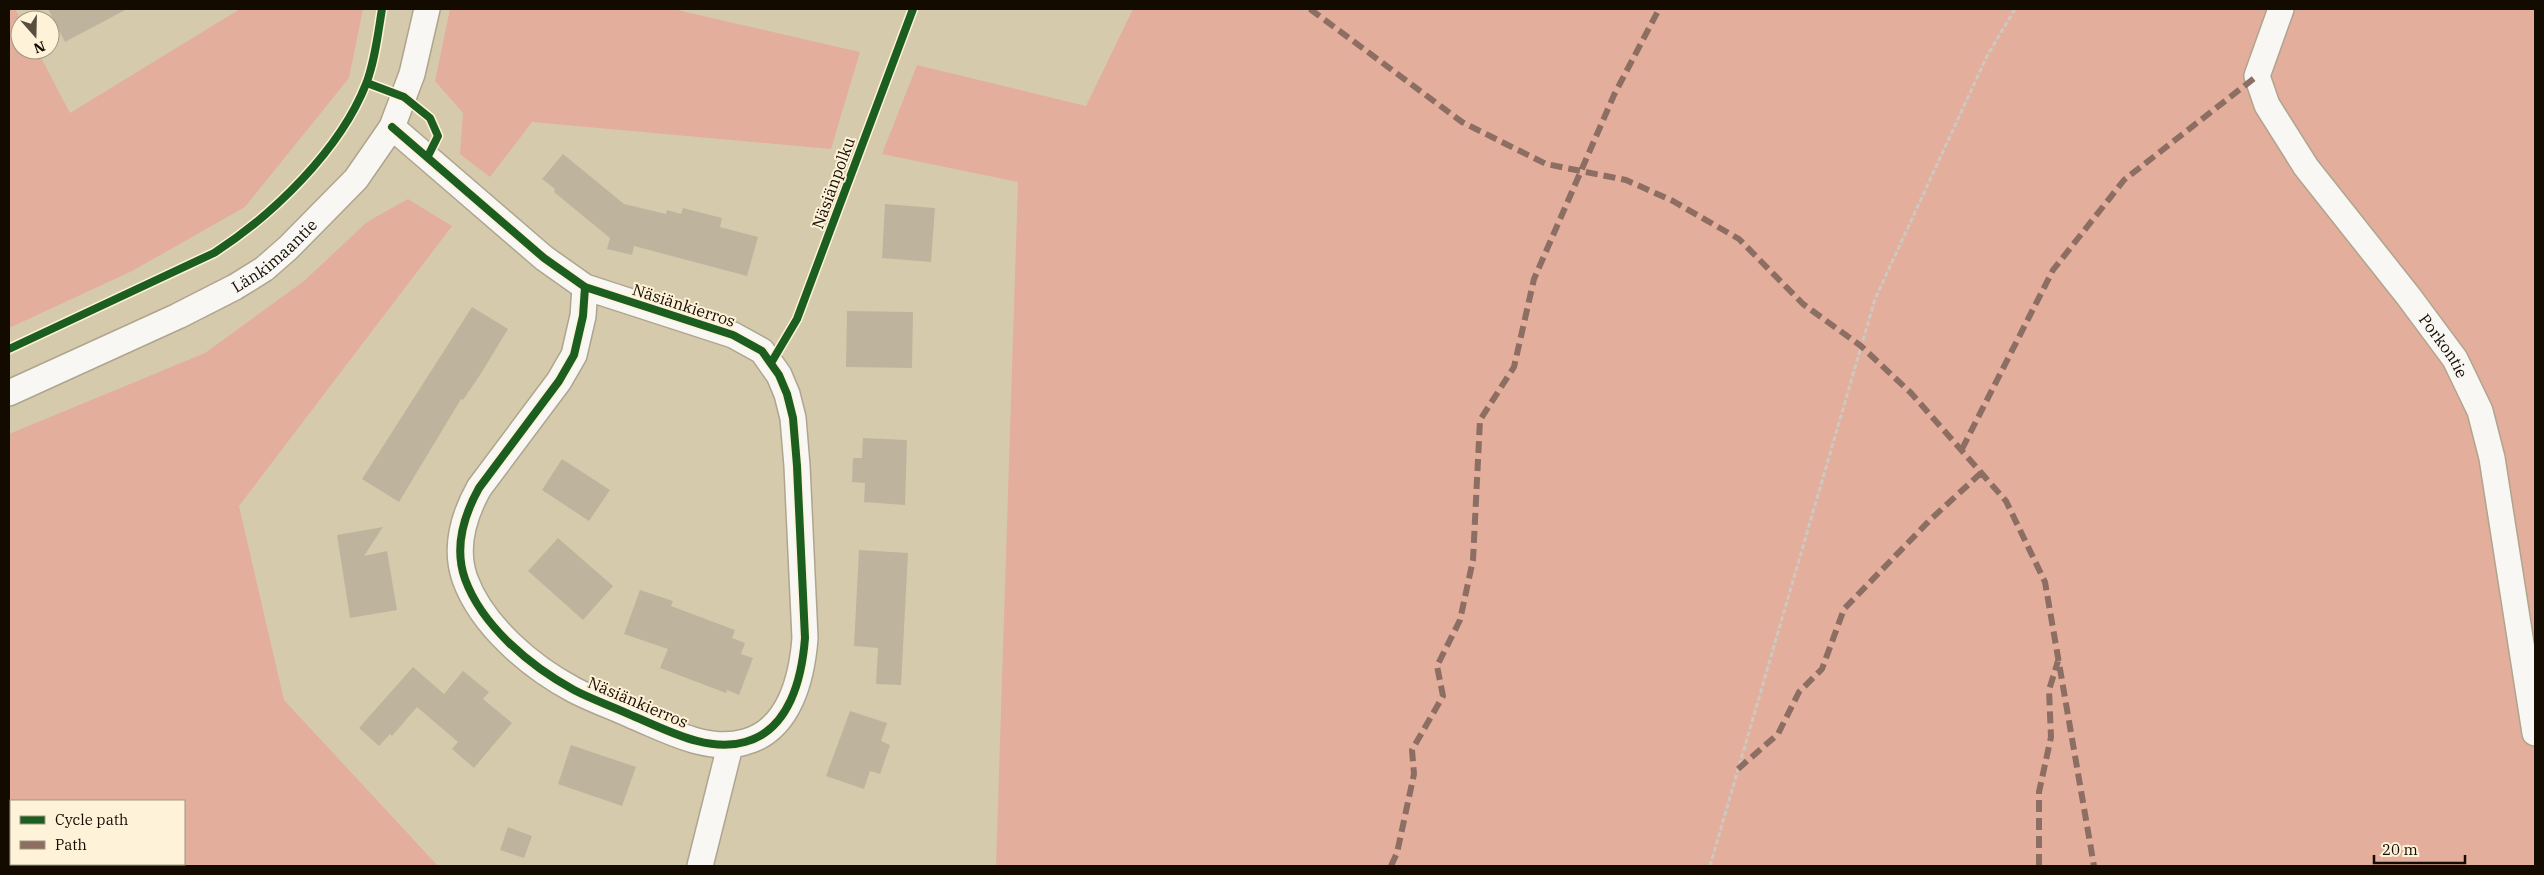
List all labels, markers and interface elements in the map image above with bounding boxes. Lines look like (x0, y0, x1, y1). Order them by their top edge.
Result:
north arrow (10, 10, 60, 60)
text: N (31, 37, 48, 58)
street label: Näsiänpolku (807, 134, 859, 231)
street label: Länkimaantie (228, 215, 321, 297)
street label: Näsiänkierros (630, 279, 738, 331)
street label: Porkontie (2415, 310, 2472, 381)
street label: Näsiänkierros (585, 672, 691, 732)
legend (10, 800, 185, 865)
text: Cycle path (55, 810, 128, 829)
scale bar (2374, 832, 2465, 864)
text: Path (55, 835, 87, 854)
text: 20 m (2382, 840, 2418, 859)

